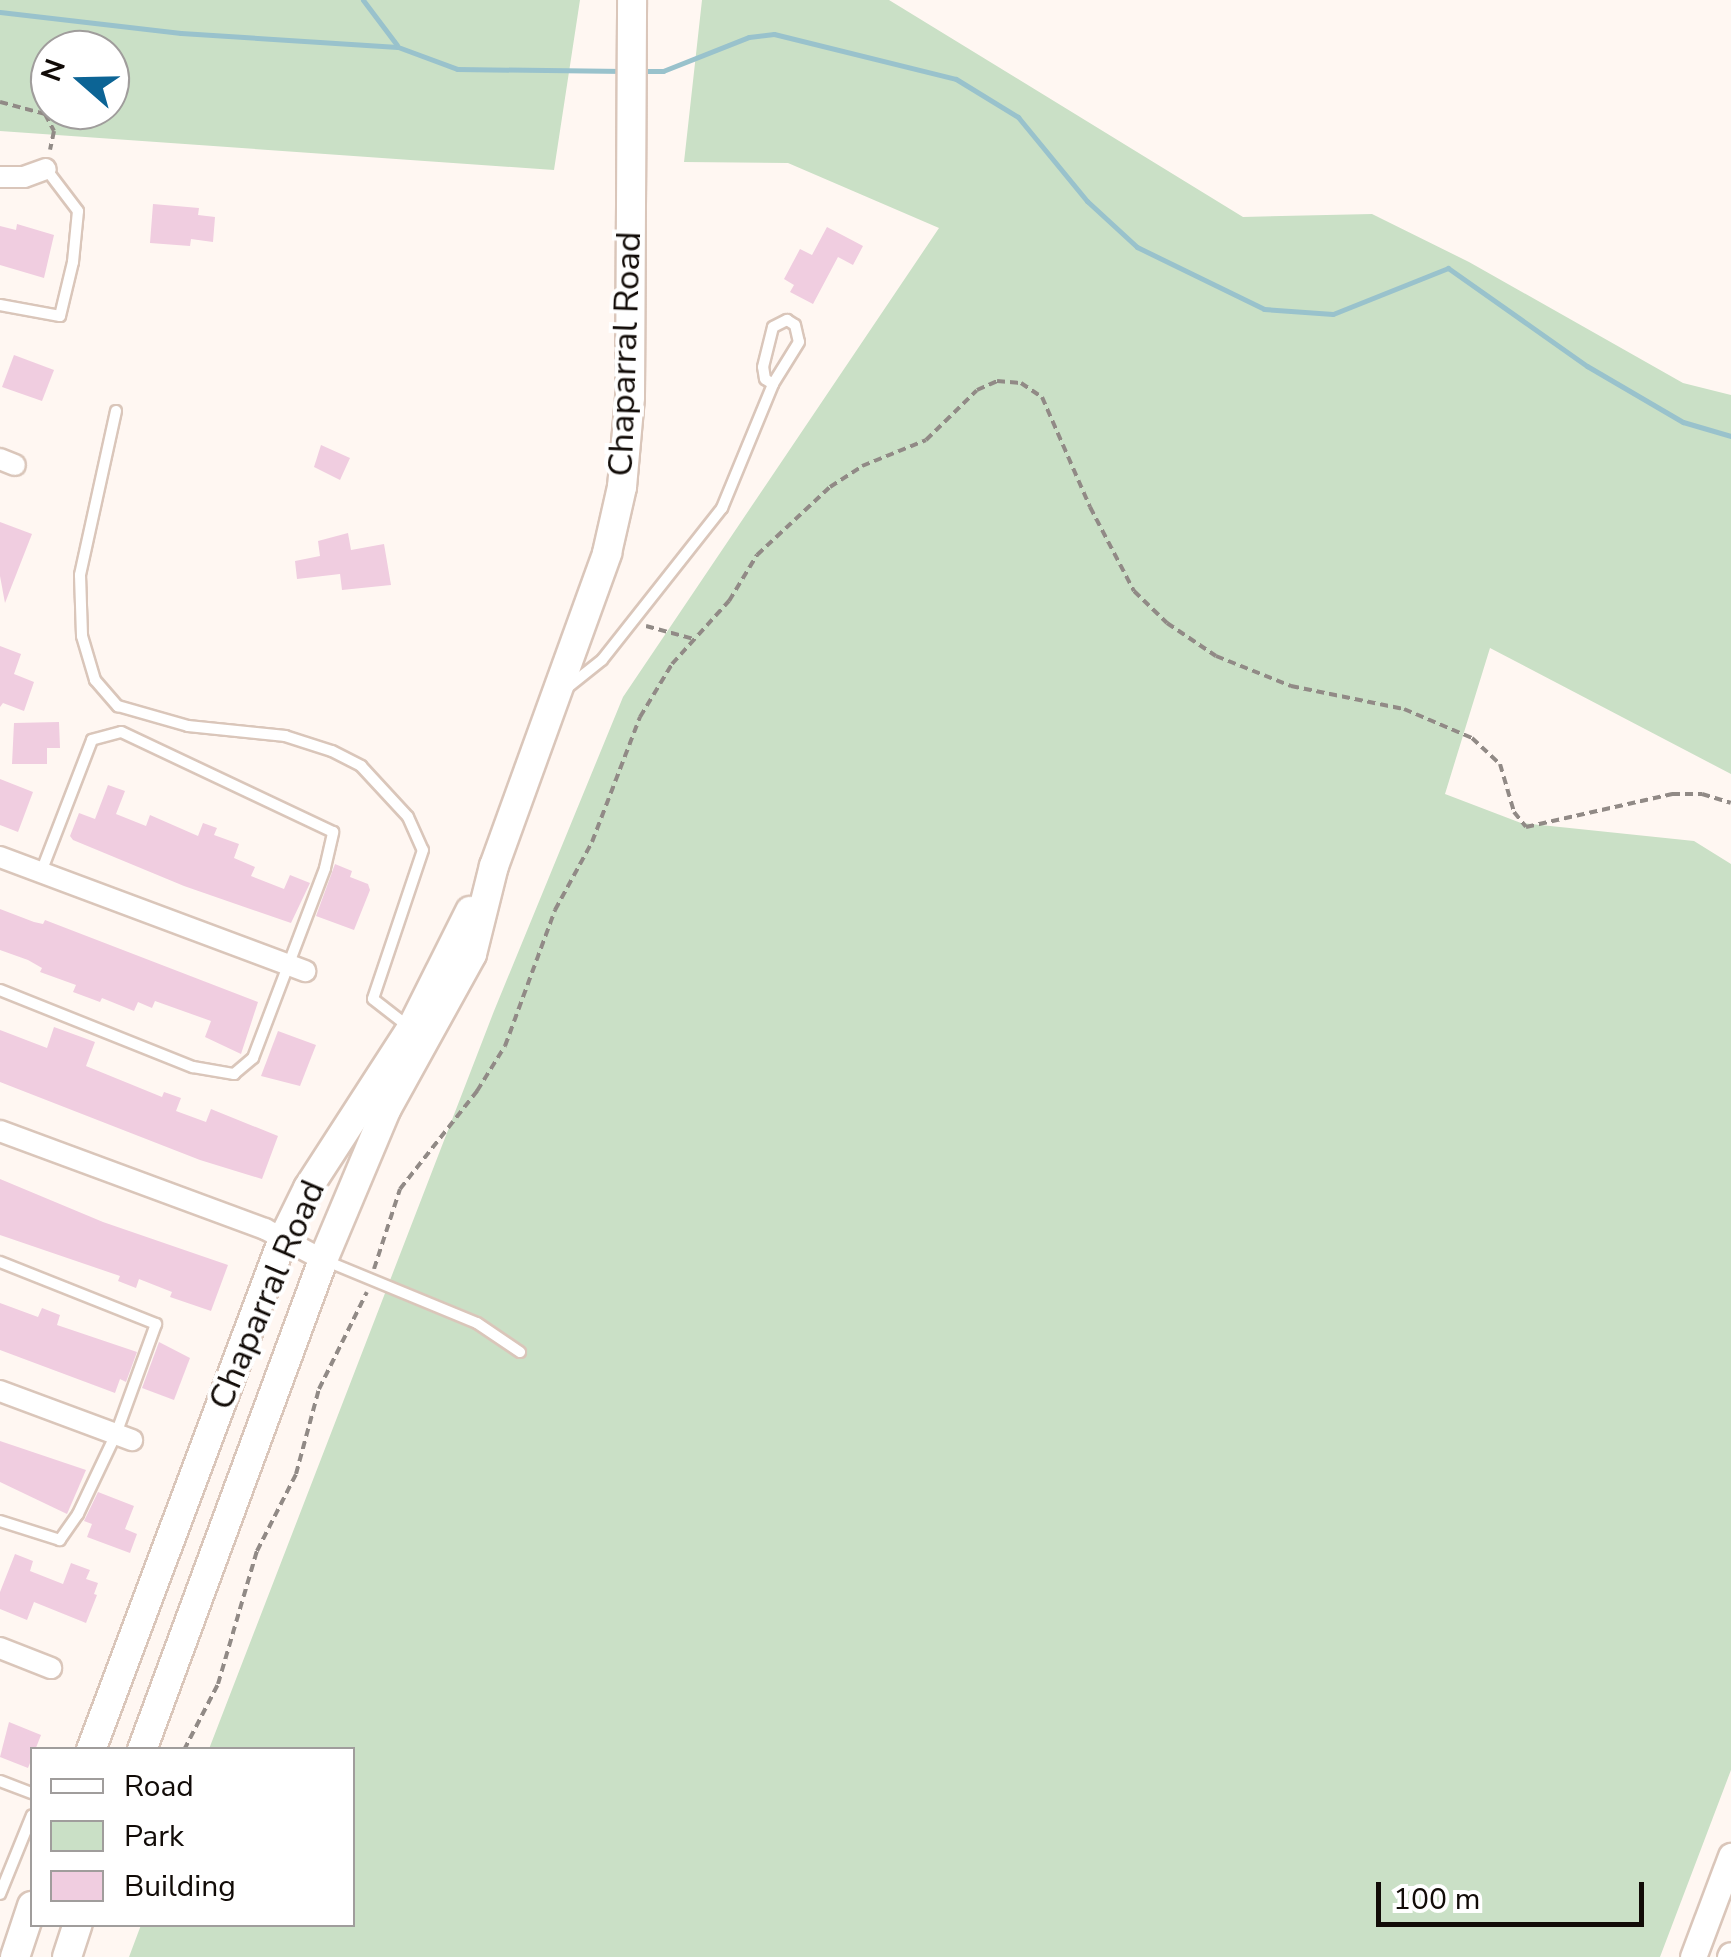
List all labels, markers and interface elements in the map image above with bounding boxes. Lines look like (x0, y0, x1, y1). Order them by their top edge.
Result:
north arrow (30, 30, 130, 130)
text: N (32, 54, 75, 87)
street label: Chaparral Road (600, 231, 650, 477)
street label: Chaparral Road (200, 1174, 334, 1416)
legend (30, 1747, 355, 1927)
text: Road (124, 1766, 194, 1807)
text: Park (124, 1816, 184, 1857)
scale bar (1381, 1862, 1648, 1924)
text: Building (124, 1866, 236, 1907)
text: 100 m (1393, 1879, 1480, 1920)

